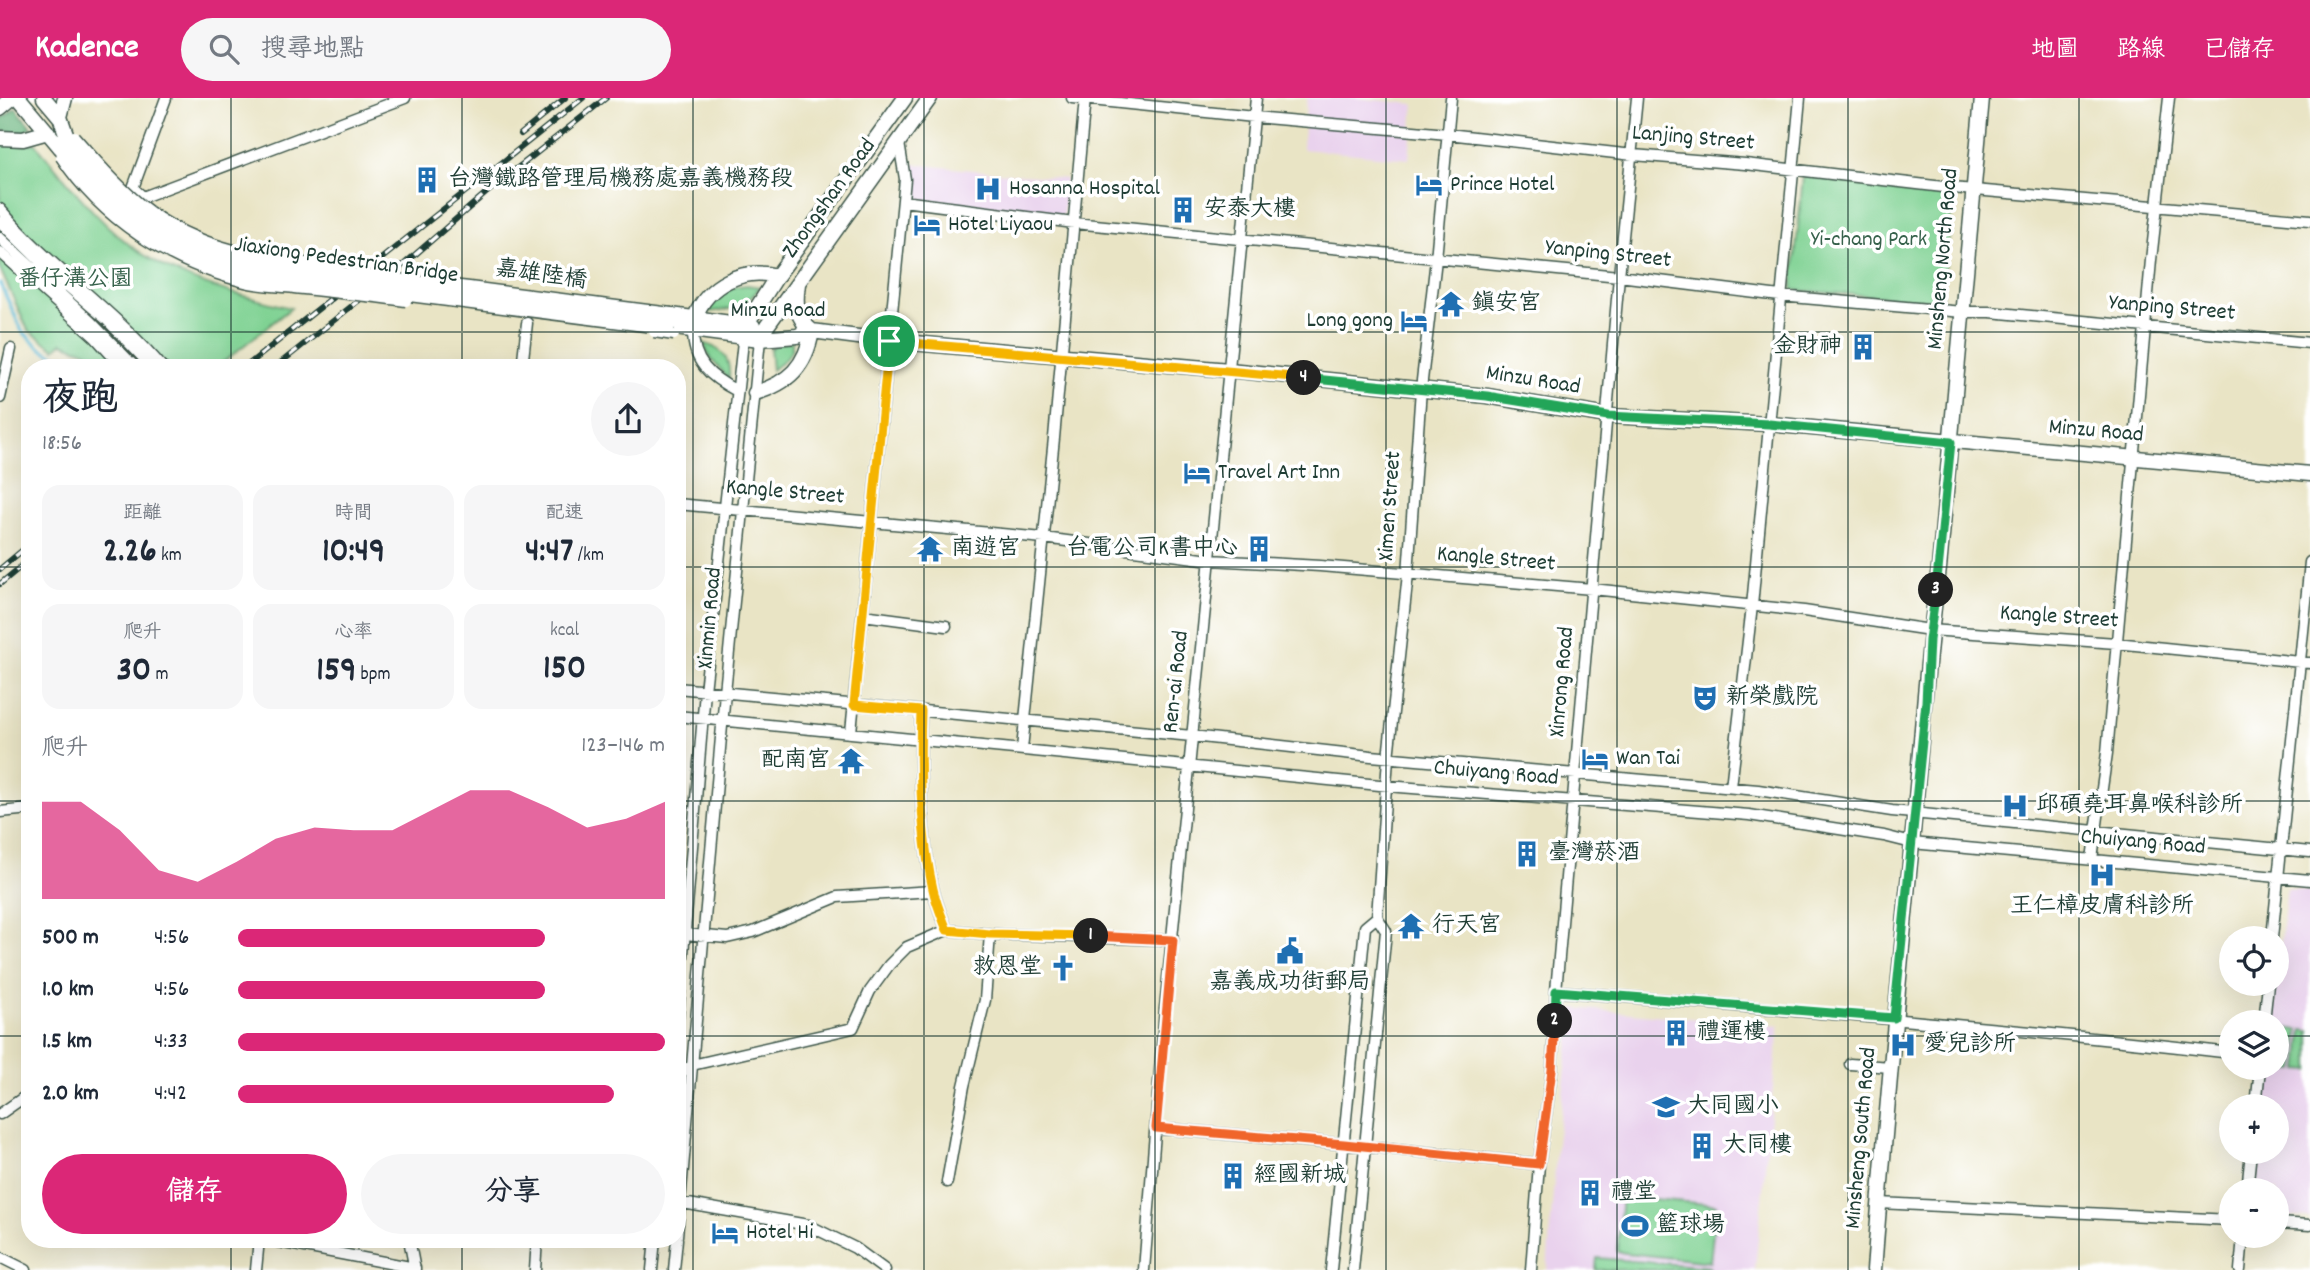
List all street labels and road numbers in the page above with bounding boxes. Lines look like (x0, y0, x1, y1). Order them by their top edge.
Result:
street label: Lanjing Street (1630, 117, 1756, 161)
street label: Zhongshan Road (775, 132, 885, 266)
street label: Minsheng North Road (1920, 167, 1968, 351)
street label: Jiaxiong Pedestrian Bridge (232, 229, 460, 293)
street label: Yanping Street (1543, 232, 1673, 278)
street label: 嘉雄陸橋 (493, 253, 589, 299)
street label: Yanping Street (2108, 287, 2236, 331)
street label: Minzu Road (730, 295, 826, 328)
street label: Minzu Road (1483, 357, 1583, 405)
street label: Minzu Road (2047, 411, 2145, 453)
street label: Ximen Street (1371, 450, 1411, 562)
street label: Kangle Street (724, 471, 846, 515)
street label: Kangle Street (1435, 538, 1557, 582)
street label: Xinmin Road (690, 566, 732, 670)
street label: Kangle Street (1999, 597, 2119, 639)
street label: Xinrong Road (1542, 625, 1584, 739)
street label: Ren-ai Road (1155, 629, 1199, 735)
street label: Chuiyang Road (1432, 752, 1560, 796)
street label: Chuiyang Road (2079, 821, 2207, 865)
street label: Minsheng South Road (1838, 1046, 1886, 1230)

